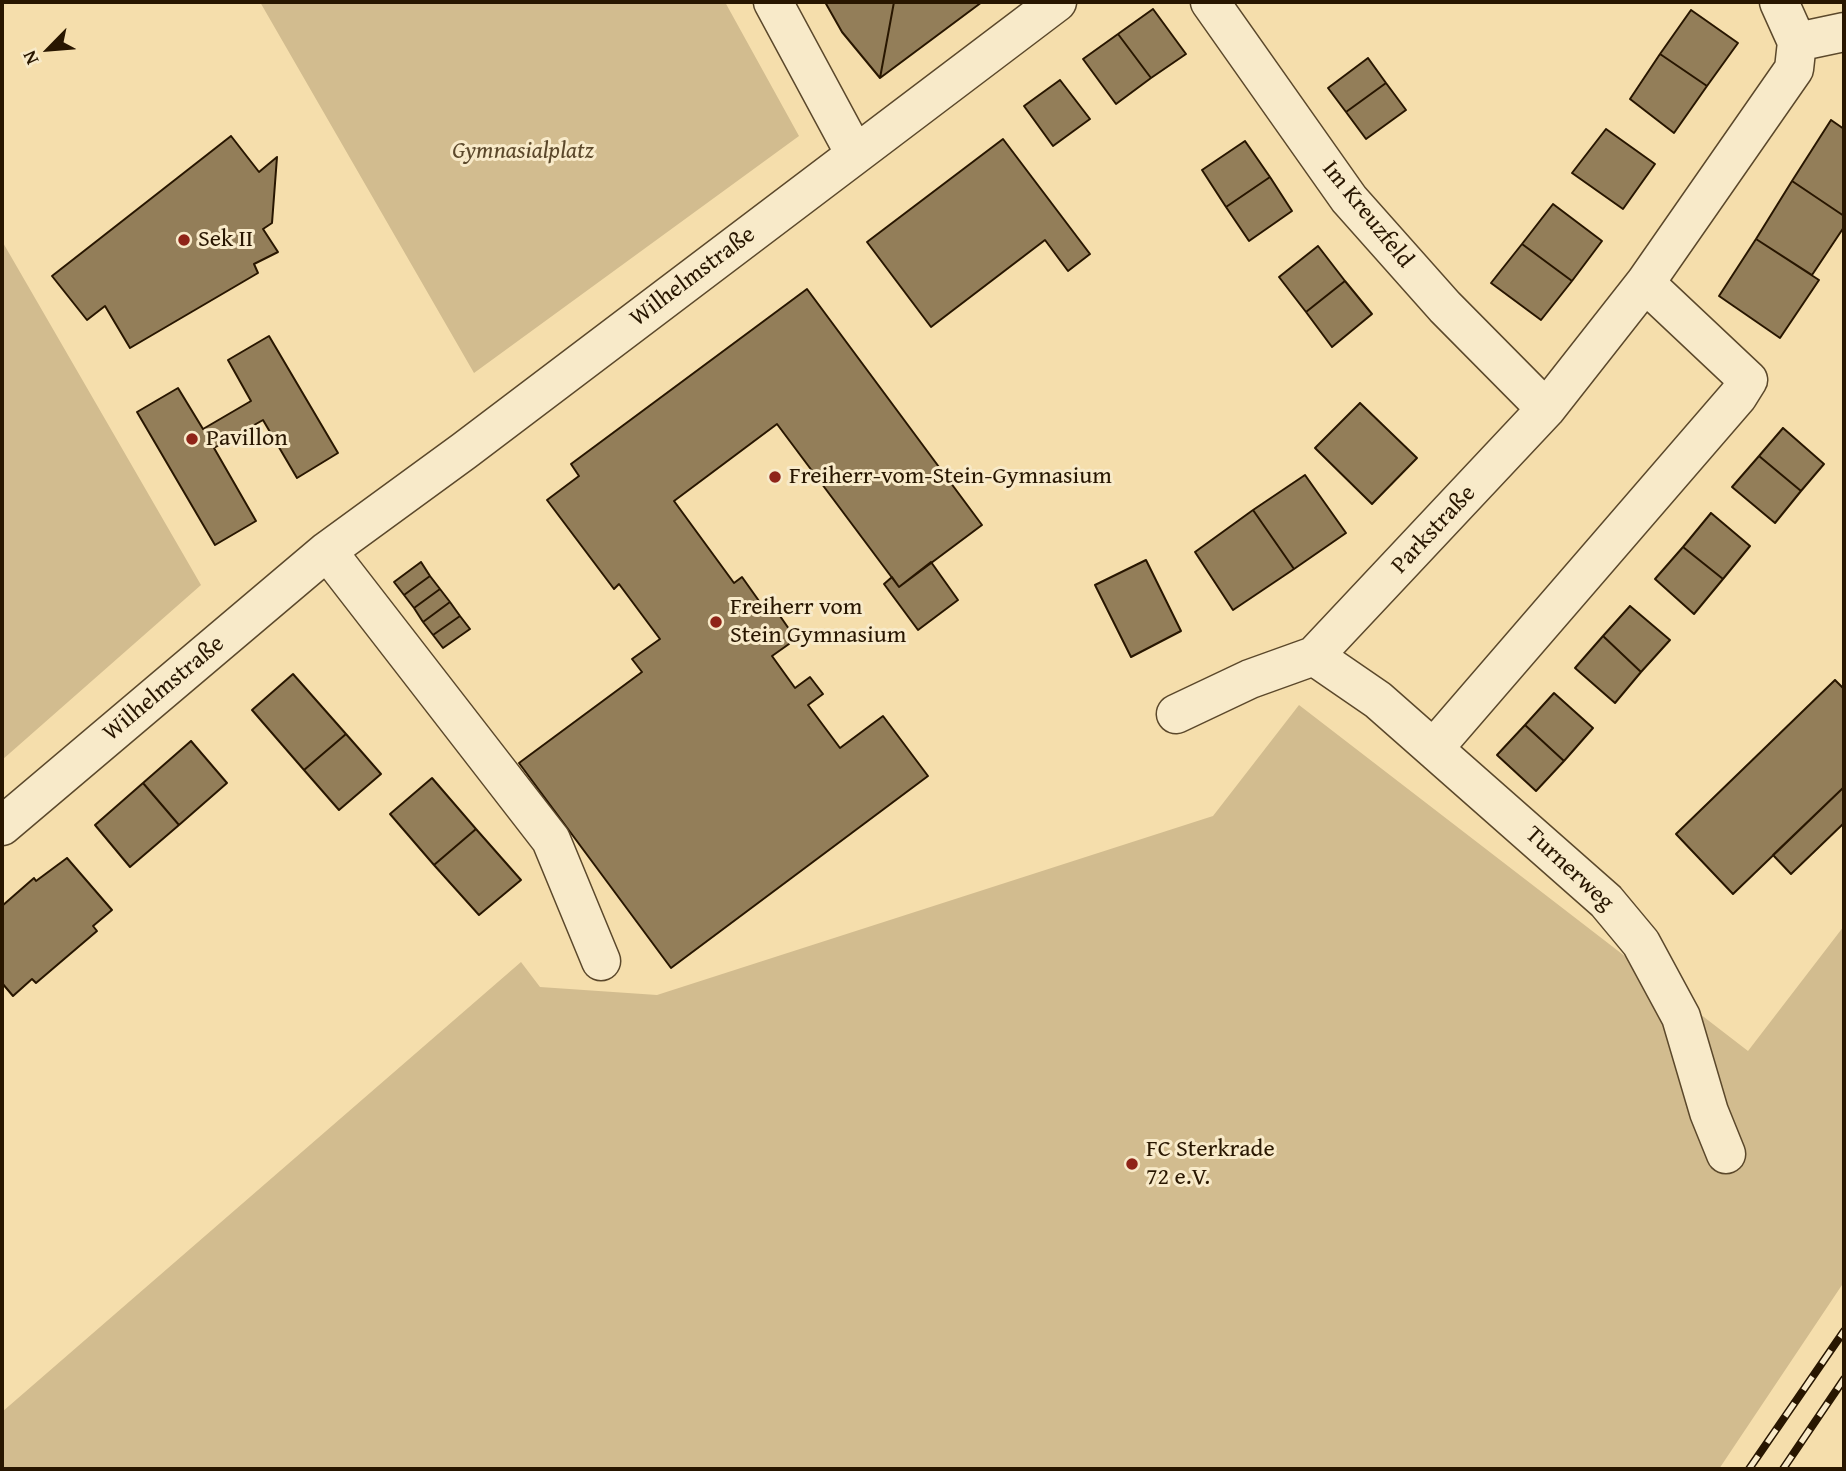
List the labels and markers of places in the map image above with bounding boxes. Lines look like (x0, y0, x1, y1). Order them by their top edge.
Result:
place label: Sek II (198, 226, 253, 254)
marker: Sek II (176, 232, 192, 248)
place label: Pavillon (206, 425, 288, 453)
marker: Pavillon (184, 431, 200, 447)
place label: Freiherr-vom-Stein-Gymnasium (789, 463, 1112, 491)
marker: Freiherr-vom-Stein-Gymnasium (767, 469, 783, 485)
place label: Freiherr vom Stein Gymnasium (730, 594, 906, 650)
marker: Freiherr vom Stein Gymnasium (708, 614, 724, 630)
place label: FC Sterkrade 72 e.V. (1146, 1136, 1275, 1192)
marker: FC Sterkrade 72 e.V. (1124, 1156, 1140, 1172)

